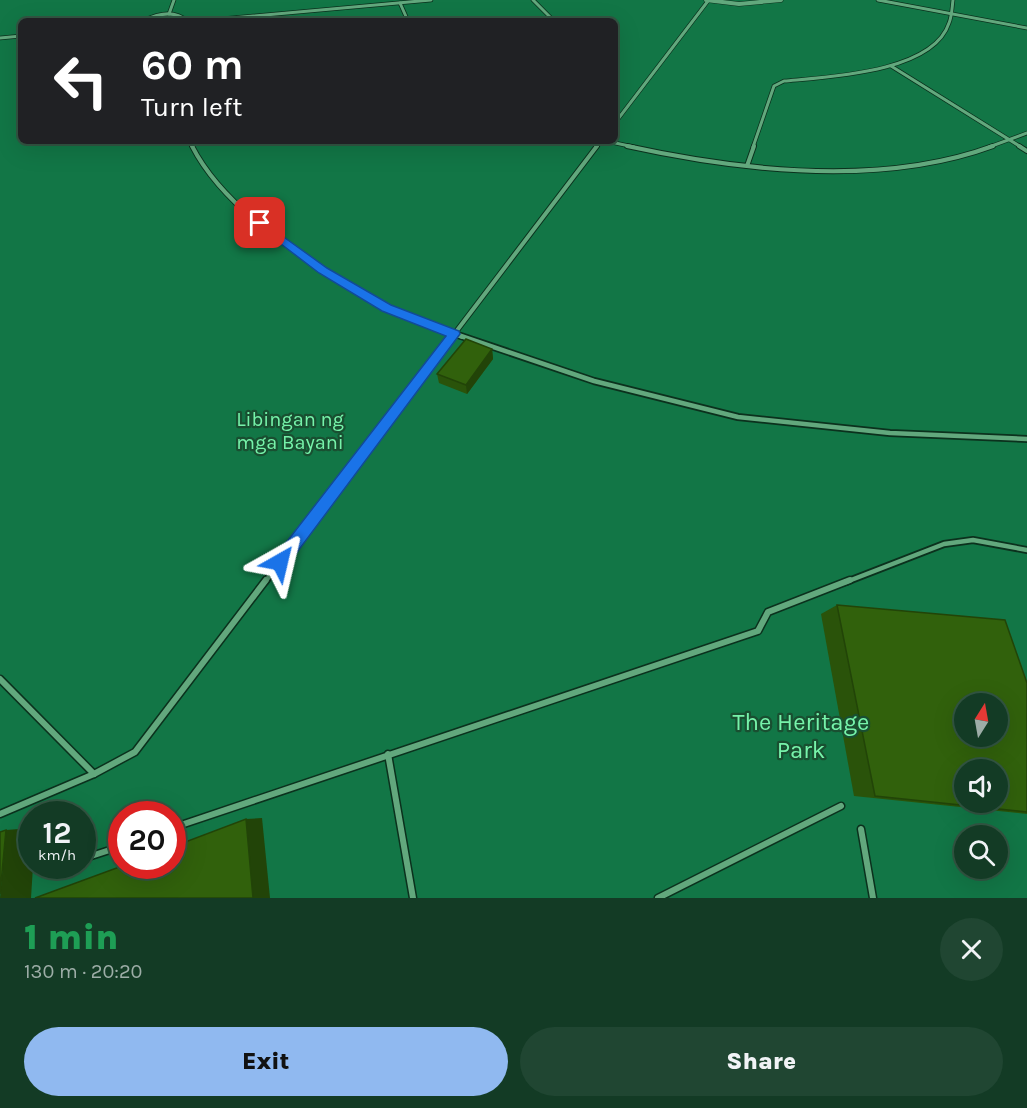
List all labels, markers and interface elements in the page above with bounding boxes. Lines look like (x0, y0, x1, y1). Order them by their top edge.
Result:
text: 60 m (141, 40, 244, 90)
icon: left (42, 42, 120, 120)
text: Turn left (141, 91, 242, 123)
pin (234, 197, 285, 248)
icon: arrive (243, 206, 276, 239)
park label: Libingan ng mga Bayani (236, 408, 344, 454)
position arrow (248, 530, 312, 594)
north arrow (954, 693, 1008, 747)
map controls (954, 693, 1008, 879)
park label: The Heritage Park (733, 708, 869, 764)
button: sound (954, 759, 1008, 813)
speed limit sign: 20 (108, 801, 186, 879)
text: 12 (43, 815, 71, 851)
button: search (954, 825, 1008, 879)
text: km/h (38, 846, 76, 864)
text: 1 min (24, 916, 118, 958)
button: close (940, 918, 1003, 981)
text: 130 m · 20:20 (24, 960, 142, 983)
button: Exit (24, 1027, 508, 1096)
button: Share (520, 1027, 1003, 1096)

